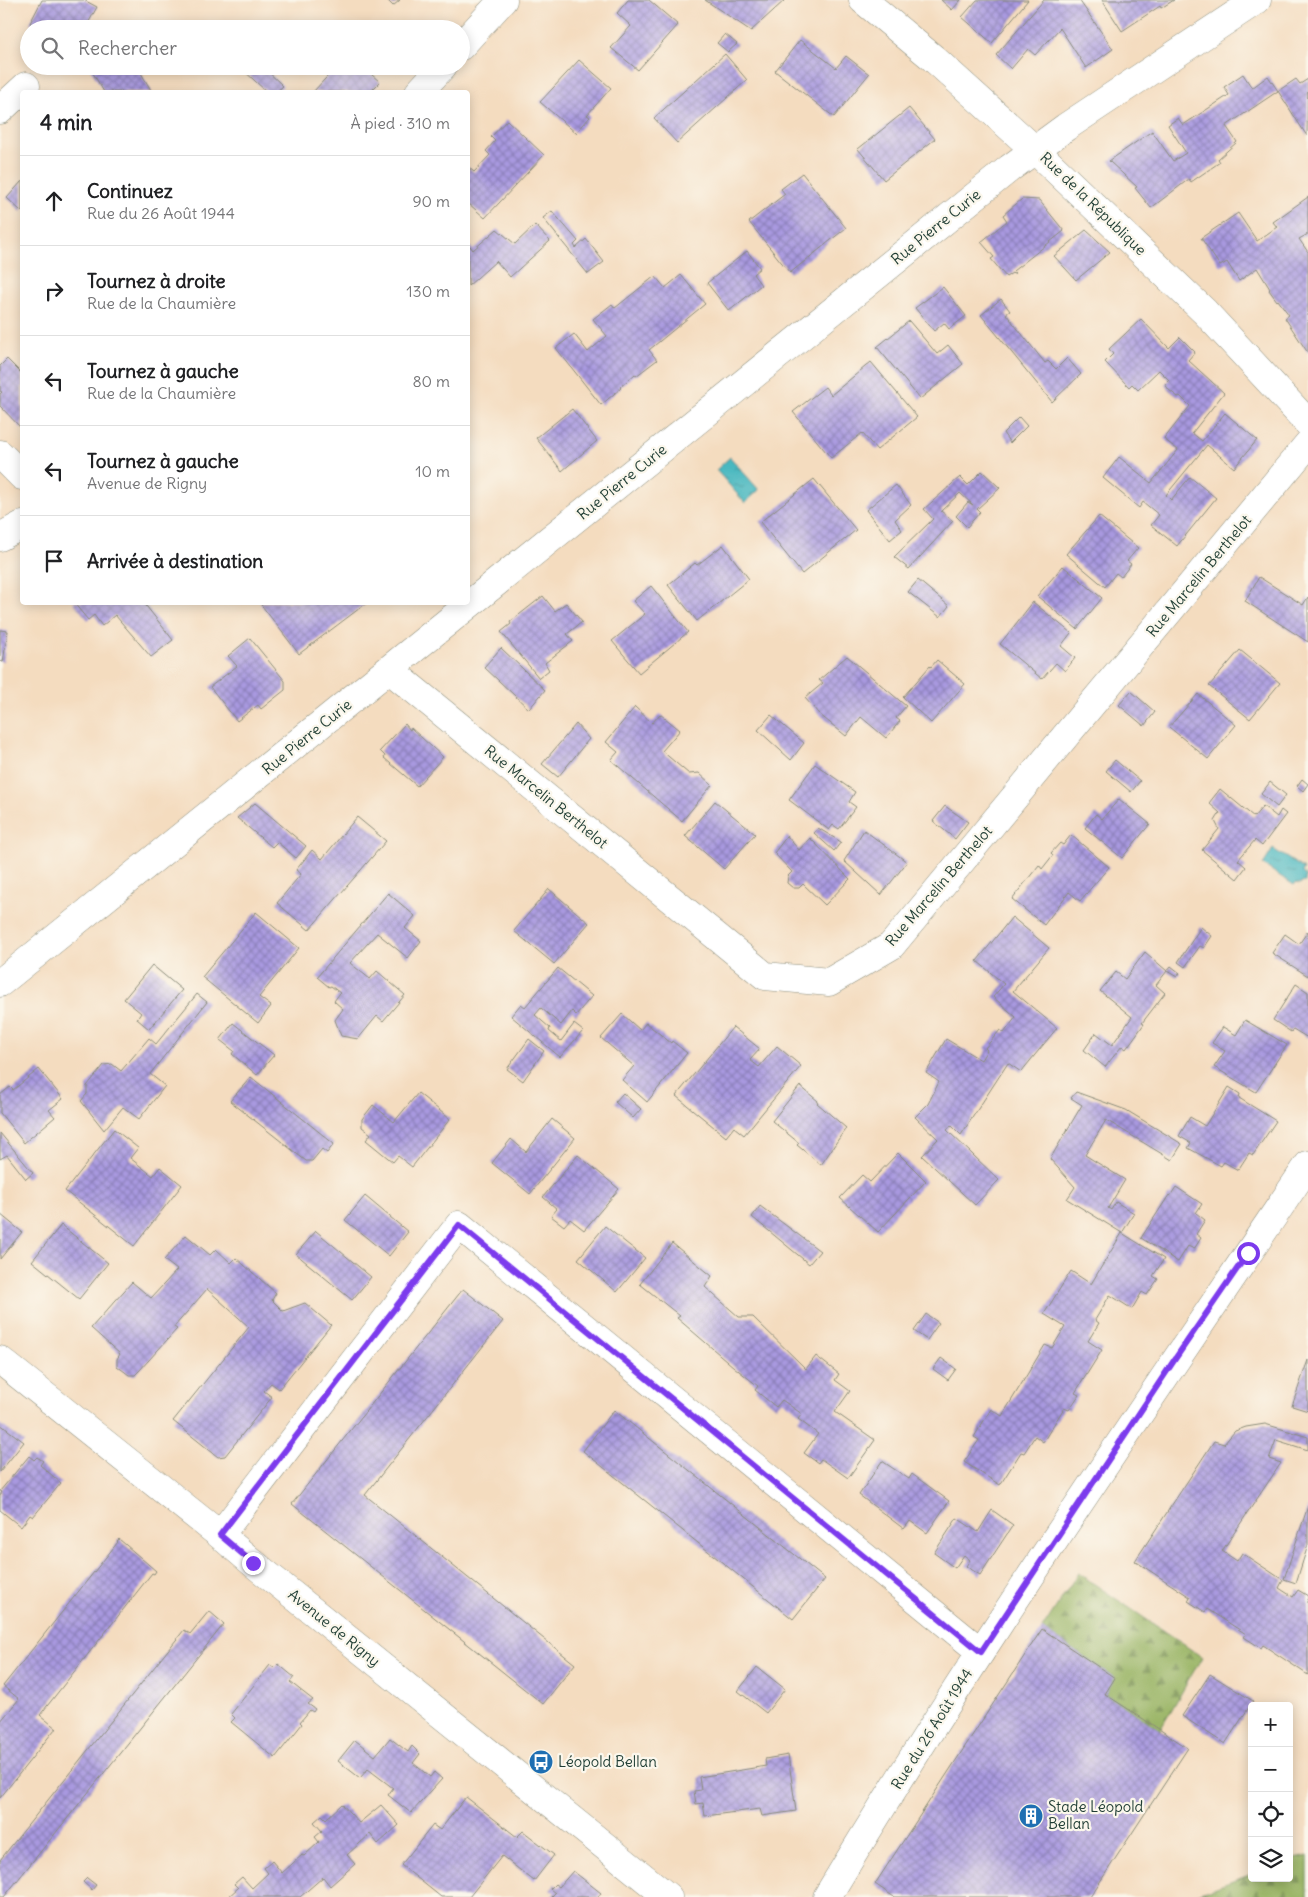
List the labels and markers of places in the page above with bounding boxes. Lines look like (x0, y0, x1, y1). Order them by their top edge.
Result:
bus stop icon: Léopold Bellan (528, 1749, 554, 1775)
place label: Léopold Bellan (558, 1752, 657, 1771)
place label: Stade Léopold Bellan (1048, 1797, 1144, 1833)
building icon: Stade Léopold Bellan (1018, 1803, 1044, 1829)

